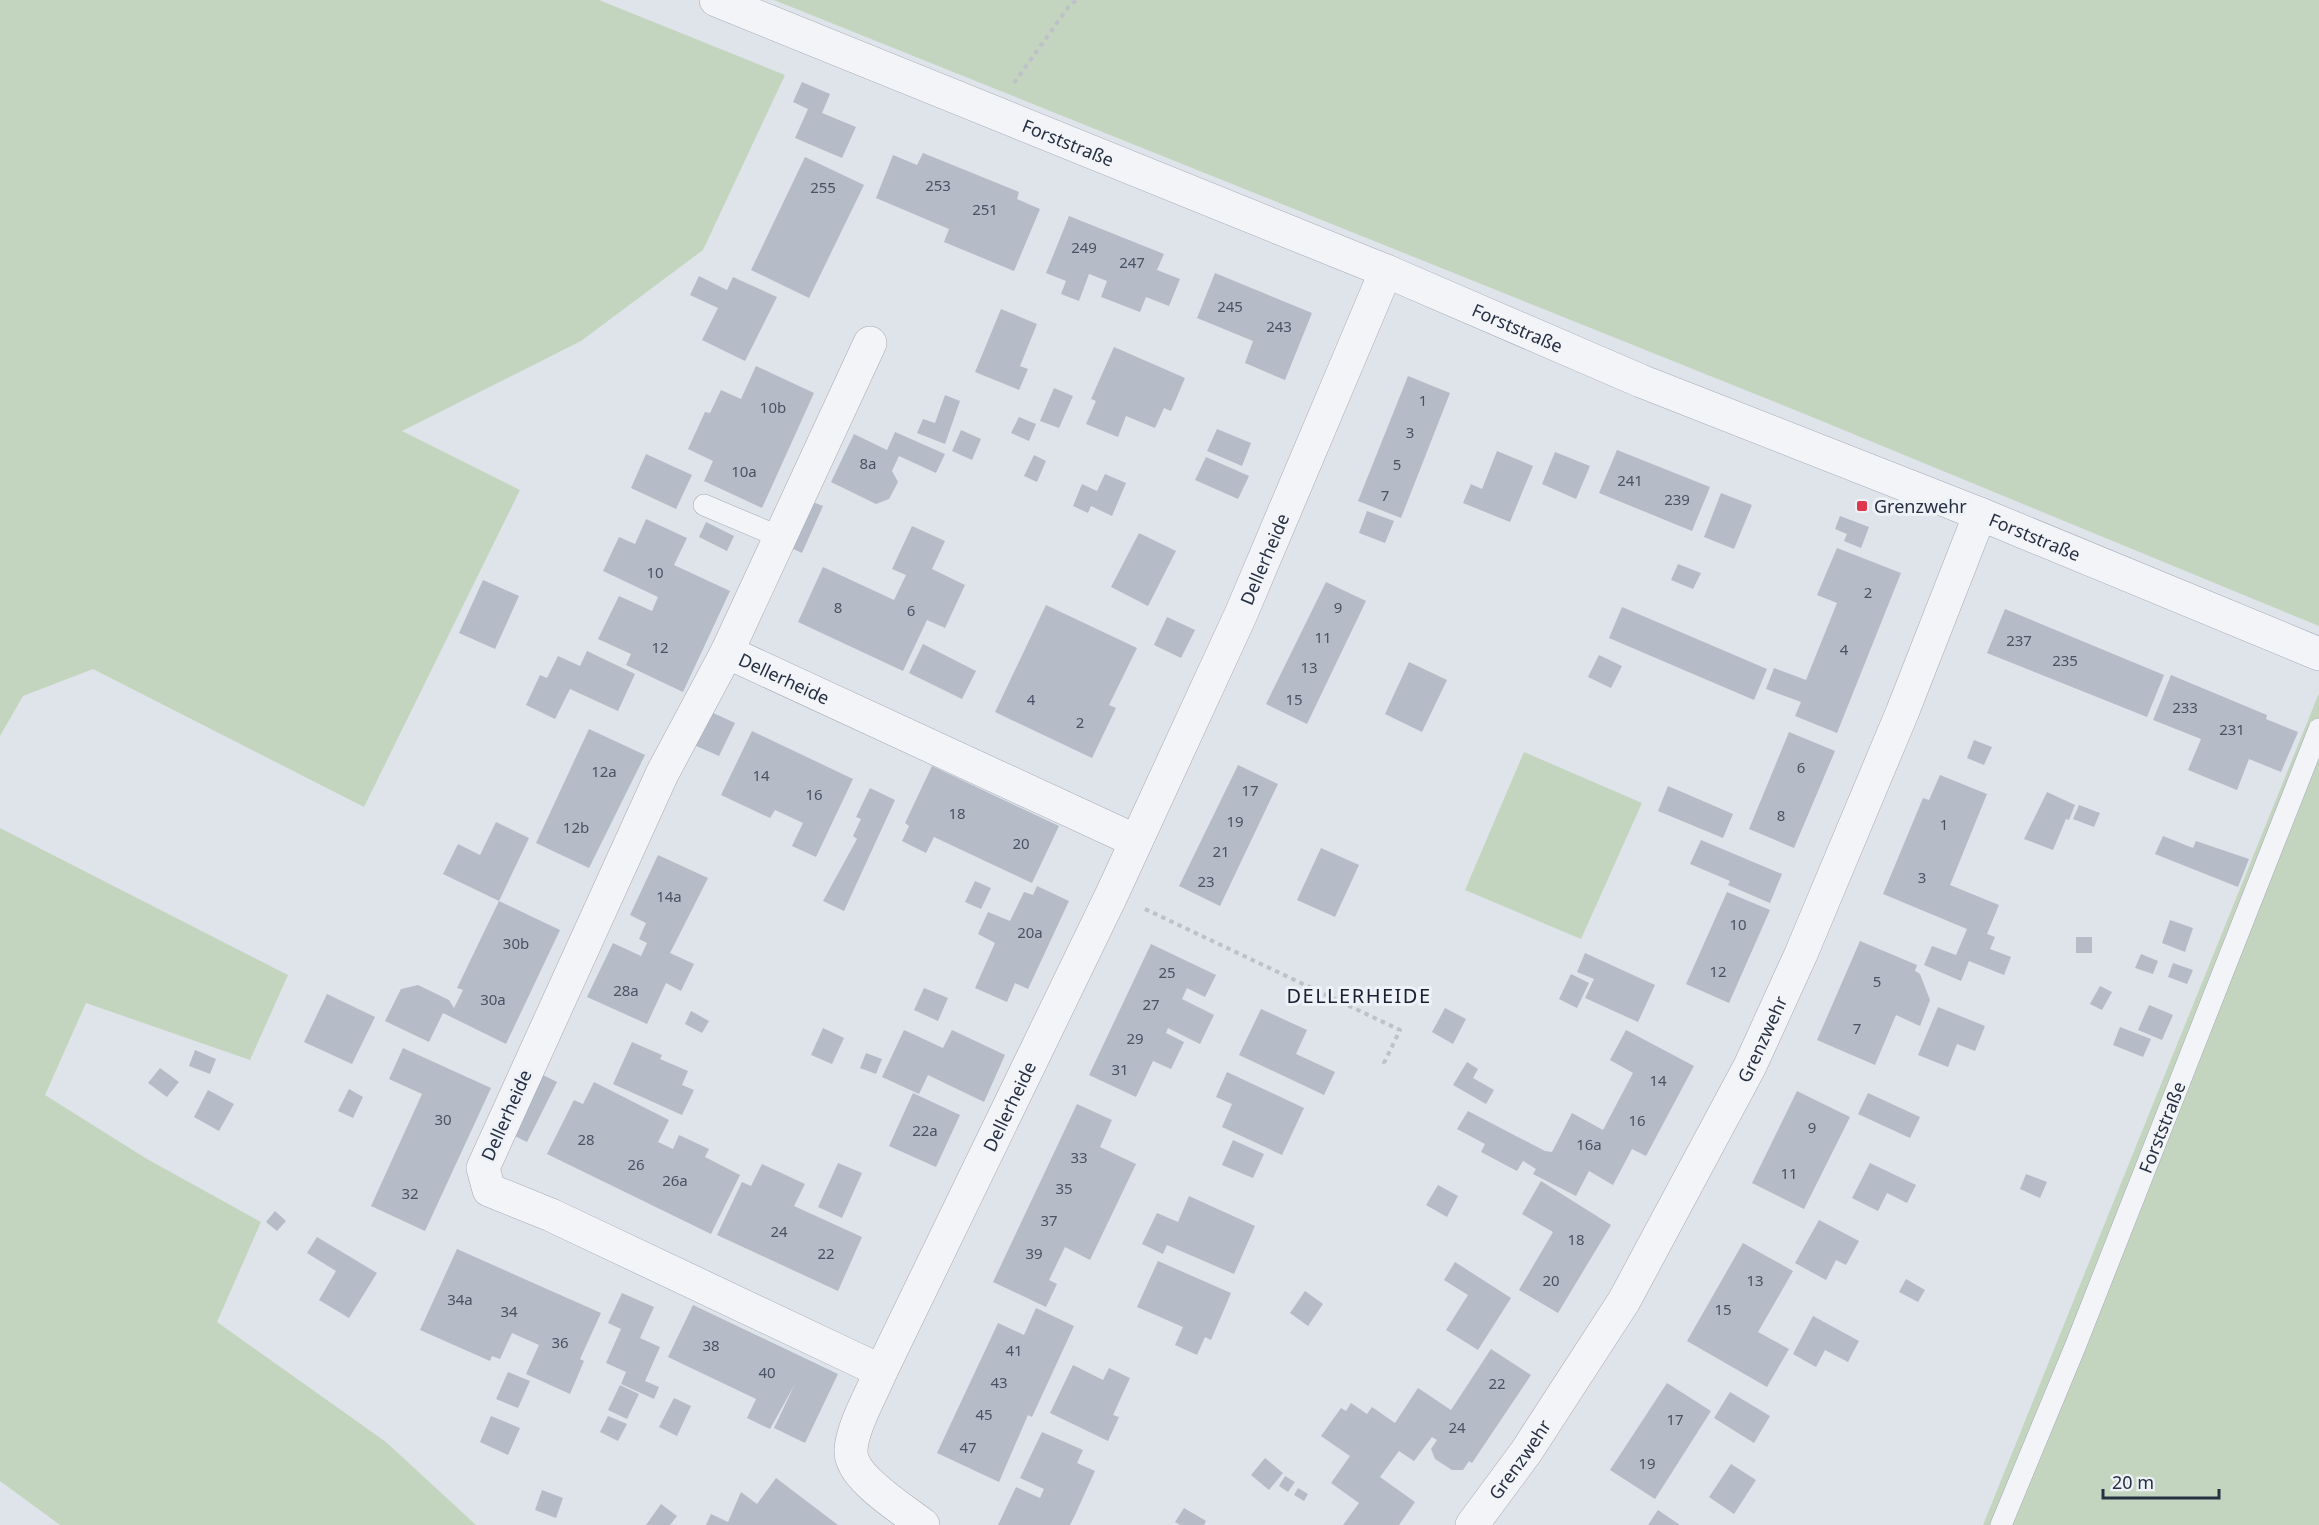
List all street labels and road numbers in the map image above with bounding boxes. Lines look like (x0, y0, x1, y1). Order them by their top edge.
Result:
street label: Forststraße (1019, 113, 1118, 172)
street label: Forststraße (1468, 298, 1567, 358)
street label: Forststraße (1986, 507, 2084, 566)
street label: Dellerheide (1234, 509, 1294, 608)
street label: Dellerheide (735, 647, 833, 710)
street label: Grenzwehr (1731, 991, 1793, 1087)
street label: Dellerheide (977, 1057, 1041, 1155)
street label: Dellerheide (475, 1066, 537, 1164)
street label: Forststraße (2133, 1078, 2191, 1177)
street label: Grenzwehr (1483, 1414, 1556, 1504)

